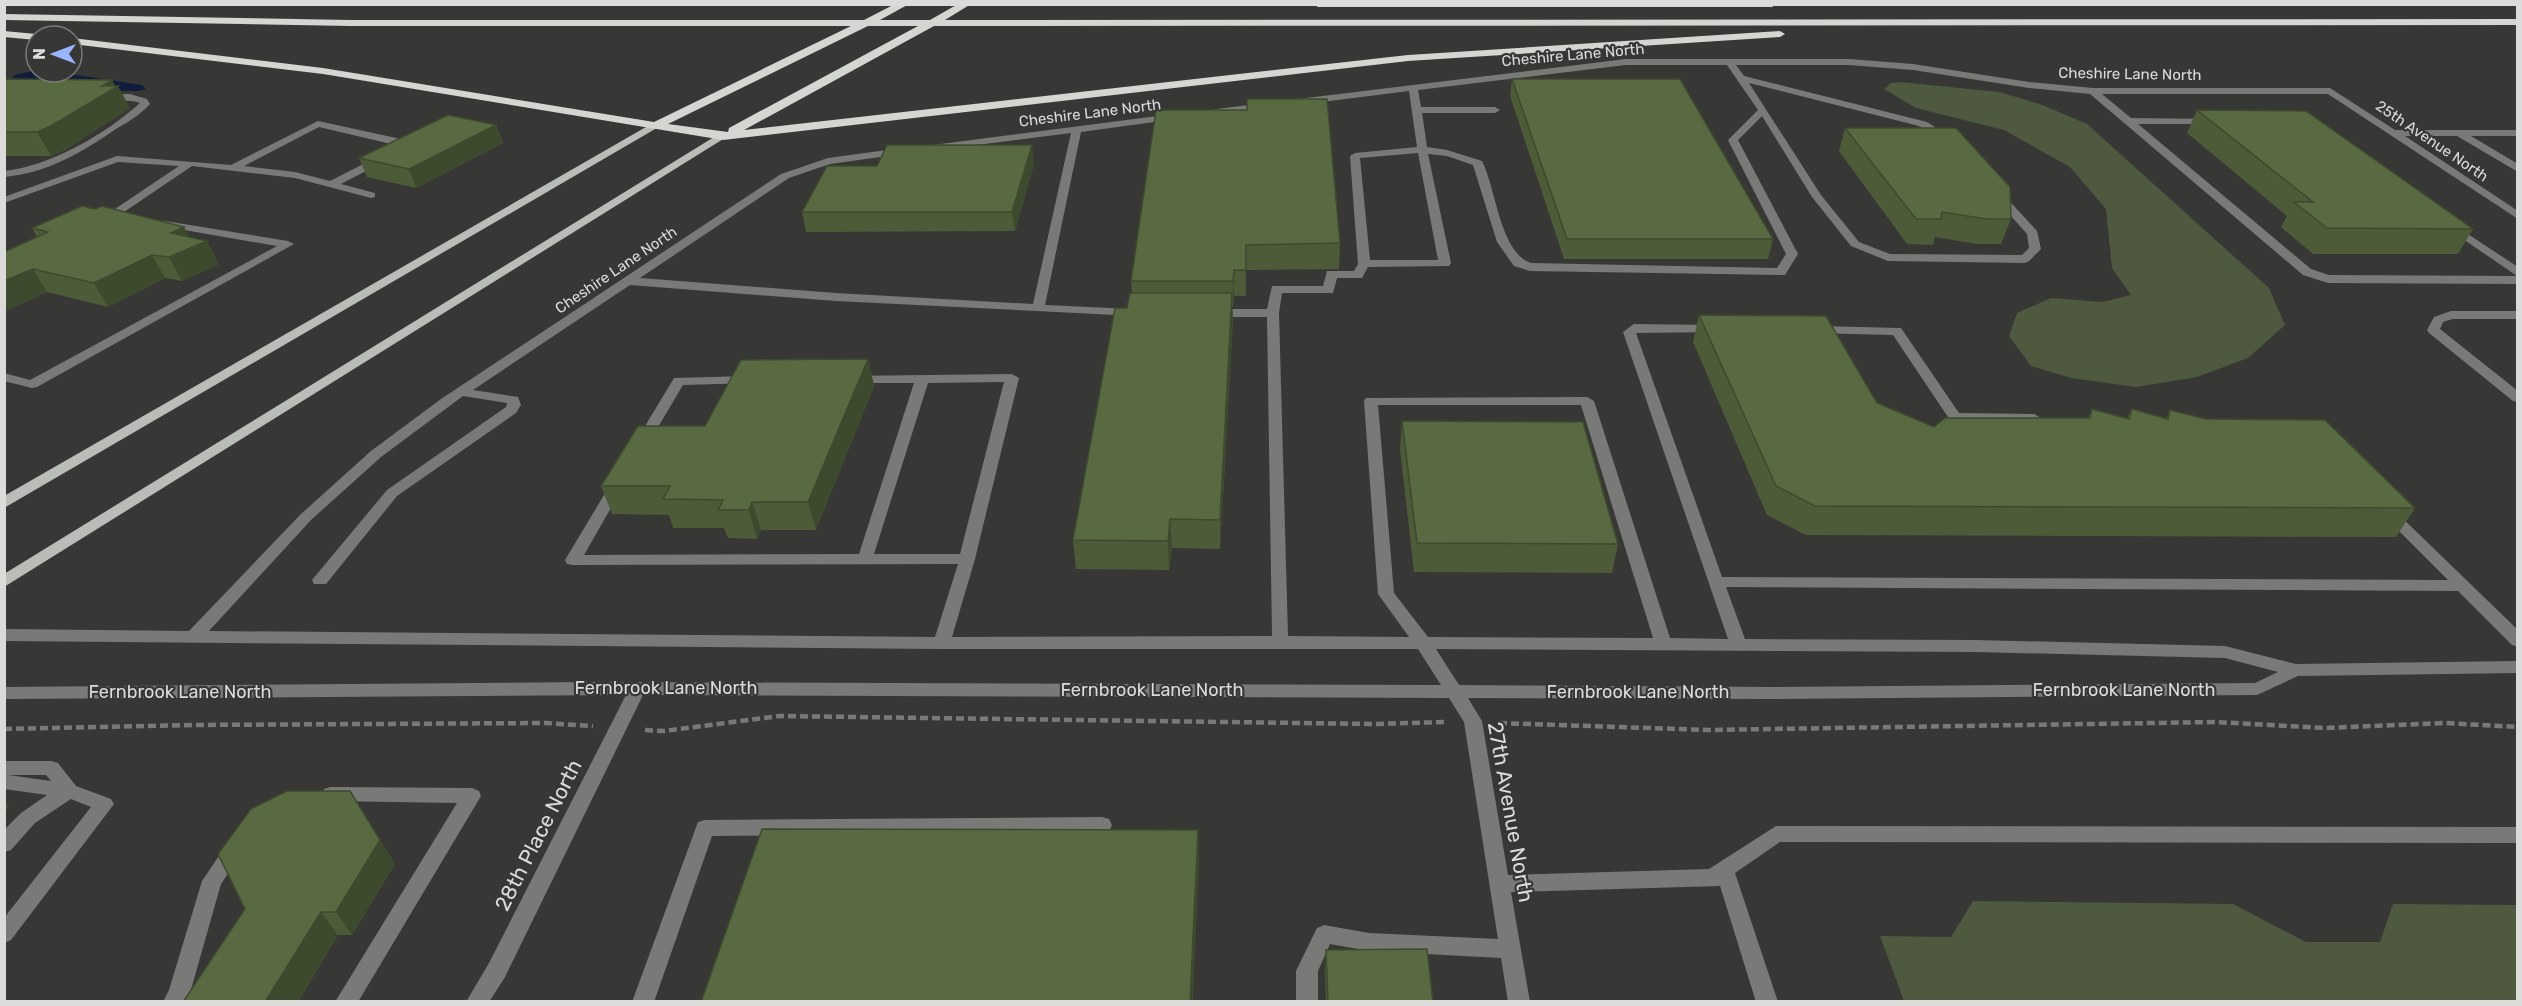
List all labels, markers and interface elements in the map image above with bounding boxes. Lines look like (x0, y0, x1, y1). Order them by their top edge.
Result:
north arrow (24, 24, 84, 84)
street label: Cheshire Lane North (1501, 40, 1645, 70)
text: N (30, 48, 49, 60)
street label: Cheshire Lane North (2058, 64, 2202, 84)
street label: Cheshire Lane North (1018, 95, 1162, 131)
street label: 25th Avenue North (2372, 97, 2492, 185)
street label: Cheshire Lane North (552, 222, 680, 318)
street label: Fernbrook Lane North (575, 677, 757, 699)
street label: Fernbrook Lane North (1061, 679, 1243, 701)
street label: Fernbrook Lane North (2033, 679, 2215, 701)
street label: Fernbrook Lane North (89, 681, 271, 703)
street label: Fernbrook Lane North (1547, 681, 1729, 703)
street label: 27th Avenue North (1483, 720, 1539, 904)
street label: 28th Place North (489, 755, 587, 915)

